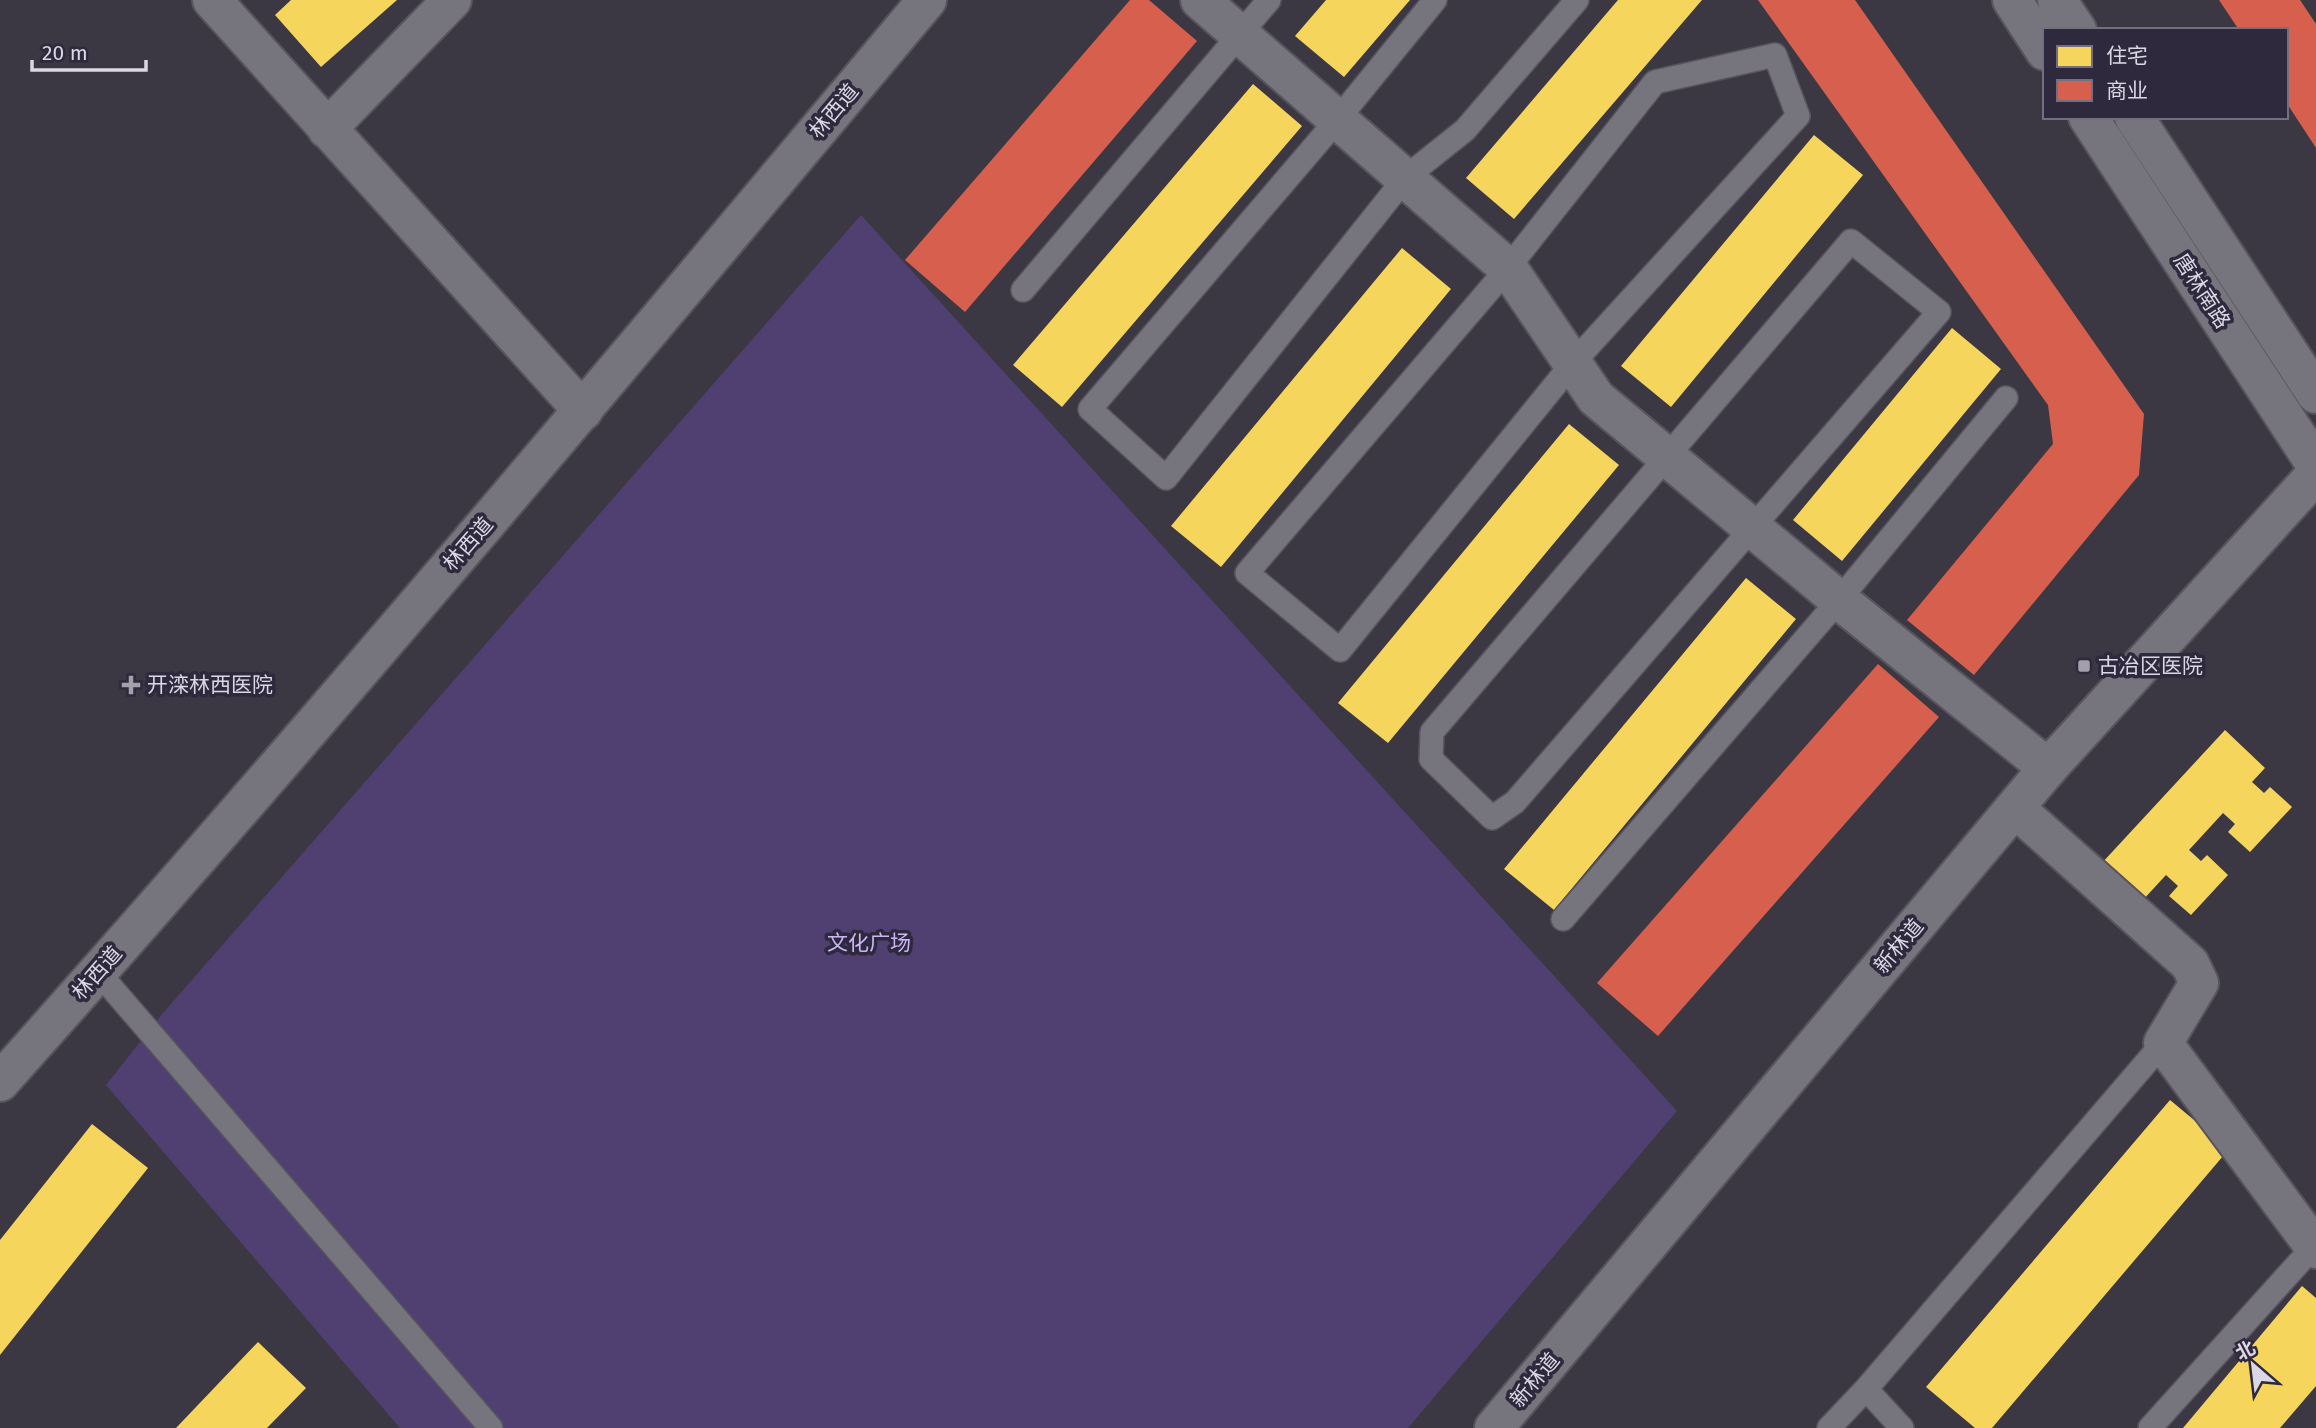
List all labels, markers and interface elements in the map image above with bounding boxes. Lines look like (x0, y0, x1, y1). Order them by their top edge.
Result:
scale bar (32, 28, 145, 72)
legend (2043, 28, 2288, 119)
text: 20 m (42, 40, 88, 66)
text: 住宅 (2106, 43, 2148, 69)
text: 商业 (2106, 78, 2148, 104)
street label: 林西道 (804, 79, 864, 143)
street label: 唐林南路 (2168, 249, 2236, 333)
street label: 林西道 (438, 512, 498, 576)
place label: 古冶区医院 (2098, 653, 2203, 679)
marker: 古冶区医院 (2076, 658, 2092, 674)
place label: 开滦林西医院 (147, 672, 273, 698)
marker: 开滦林西医院 (121, 675, 141, 695)
street label: 新林道 (1869, 914, 1929, 978)
park label: 文化广场 (827, 930, 911, 956)
street label: 林西道 (67, 941, 127, 1005)
north arrow (2218, 1330, 2288, 1400)
text: 北 (2231, 1336, 2259, 1365)
street label: 新林道 (1505, 1348, 1565, 1412)

